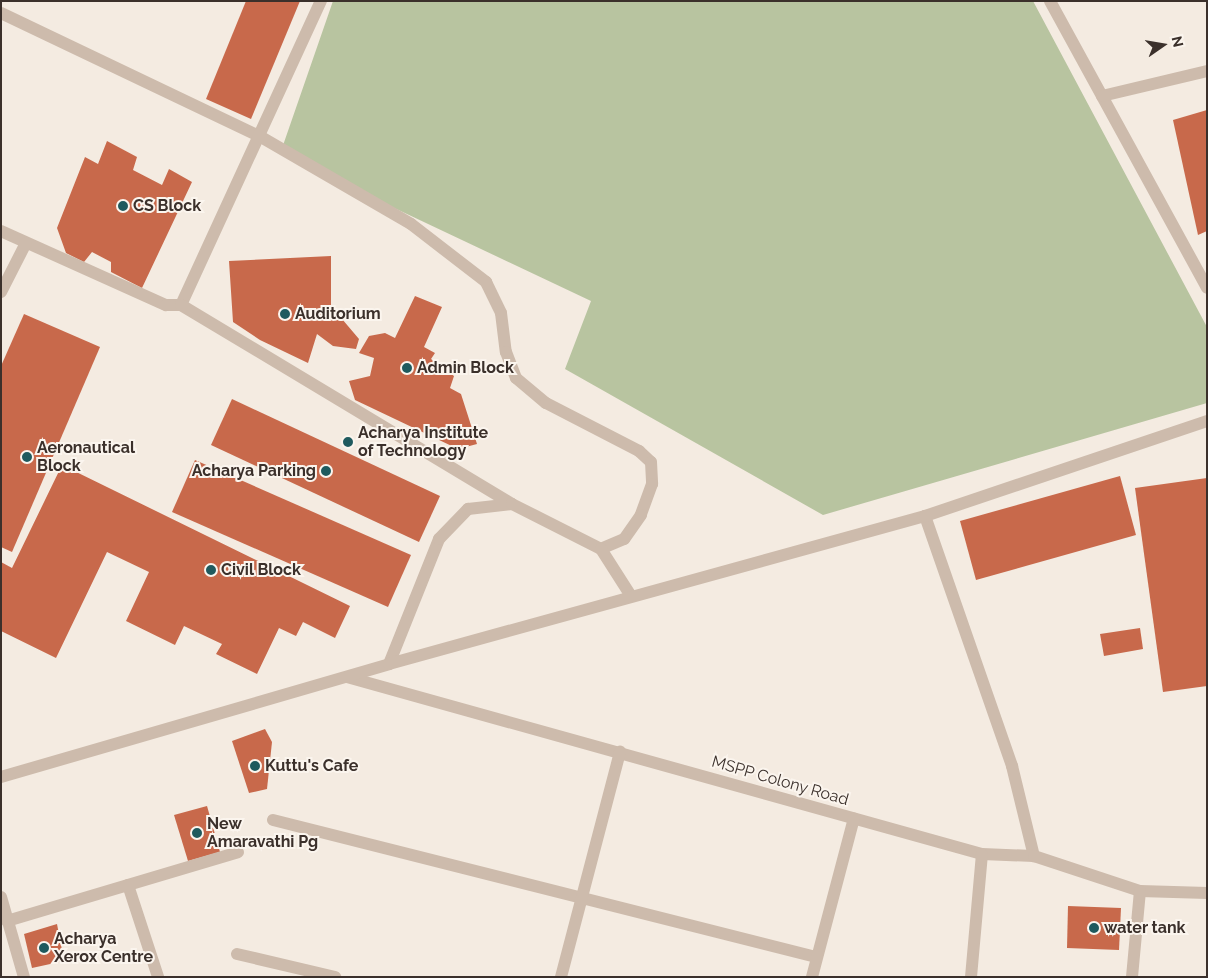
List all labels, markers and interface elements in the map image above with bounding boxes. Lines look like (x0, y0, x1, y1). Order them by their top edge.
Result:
north arrow (1138, 20, 1188, 70)
text: N (1169, 35, 1187, 49)
place label: CS Block (133, 196, 201, 216)
marker: CS Block (117, 200, 129, 212)
place label: Auditorium (295, 304, 381, 324)
marker: Auditorium (279, 308, 291, 320)
place label: Admin Block (417, 358, 514, 378)
marker: Admin Block (401, 362, 413, 374)
place label: Acharya Institute of Technology (358, 423, 488, 461)
marker: Acharya Institute of Technology (342, 436, 354, 448)
place label: Aeronautical Block (37, 438, 135, 476)
marker: Aeronautical Block (21, 451, 33, 463)
place label: Acharya Parking (192, 461, 316, 481)
marker: Acharya Parking (320, 465, 332, 477)
place label: Civil Block (221, 560, 301, 580)
marker: Civil Block (205, 564, 217, 576)
street label: MSPP Colony Road (709, 752, 851, 810)
place label: Kuttu's Cafe (265, 756, 358, 776)
marker: Kuttu's Cafe (249, 760, 261, 772)
place label: New Amaravathi Pg (207, 814, 318, 852)
marker: New Amaravathi Pg (191, 827, 203, 839)
place label: water tank (1104, 918, 1186, 938)
marker: water tank (1088, 922, 1100, 934)
place label: Acharya Xerox Centre (54, 929, 153, 967)
marker: Acharya Xerox Centre (38, 942, 50, 954)

